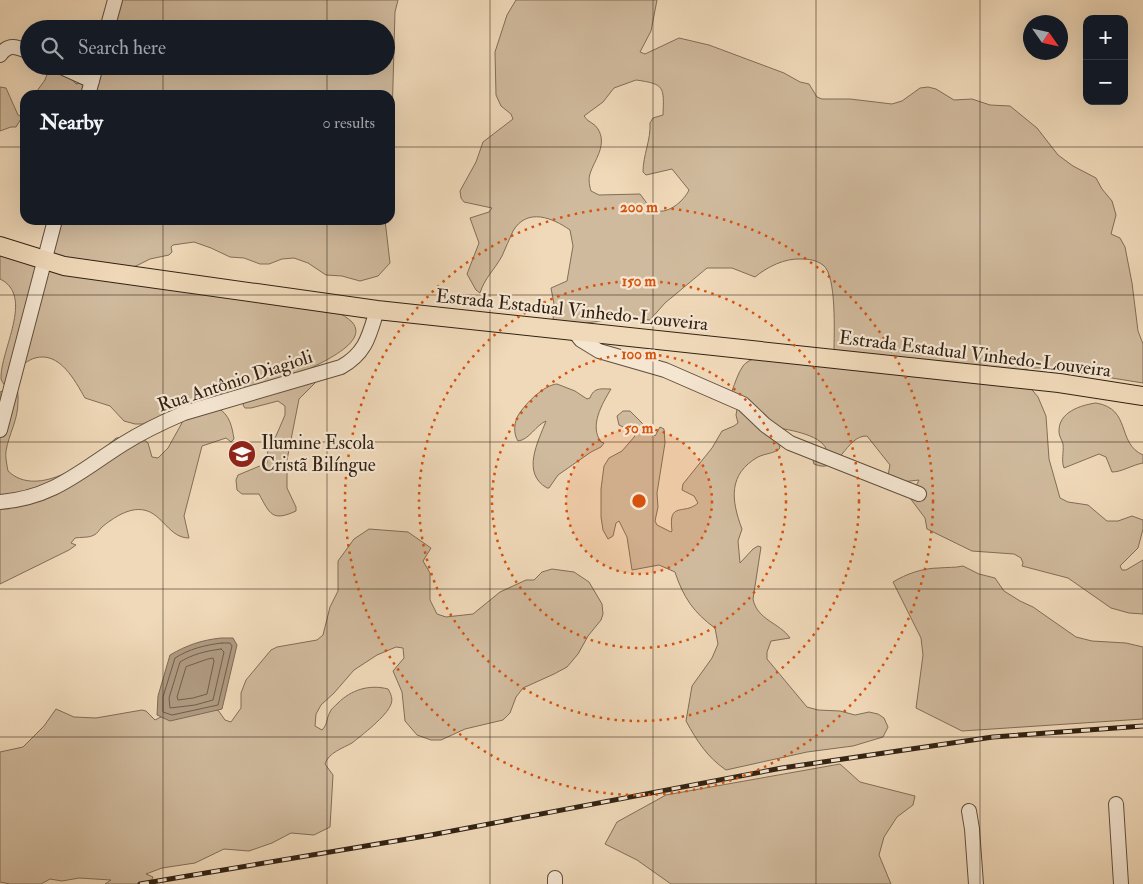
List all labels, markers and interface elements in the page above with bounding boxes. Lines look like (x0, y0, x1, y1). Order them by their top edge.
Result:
north arrow (1023, 15, 1068, 60)
map controls (1083, 15, 1128, 105)
button: + (1083, 15, 1128, 60)
search box (20, 20, 395, 75)
icon: search (38, 34, 66, 62)
text: Search here (78, 36, 166, 60)
button: − (1083, 60, 1128, 105)
text: Nearby (40, 109, 103, 136)
text: 0 results (322, 113, 375, 133)
text: 200 m (620, 198, 658, 217)
text: 150 m (622, 272, 656, 291)
street label: Estrada Estadual Vinhedo-Louveira (435, 284, 710, 336)
street label: Estrada Estadual Vinhedo-Louveira (838, 325, 1113, 383)
street label: Rua Antônio Diagioli (154, 345, 316, 417)
text: 100 m (621, 345, 657, 364)
text: 50 m (625, 419, 654, 438)
place label: Ilumine Escola Cristã Bilíngue (261, 431, 376, 477)
school or university icon: Ilumine Escola Cristã Bilíngue (227, 439, 257, 469)
centre of rings (630, 492, 648, 510)

